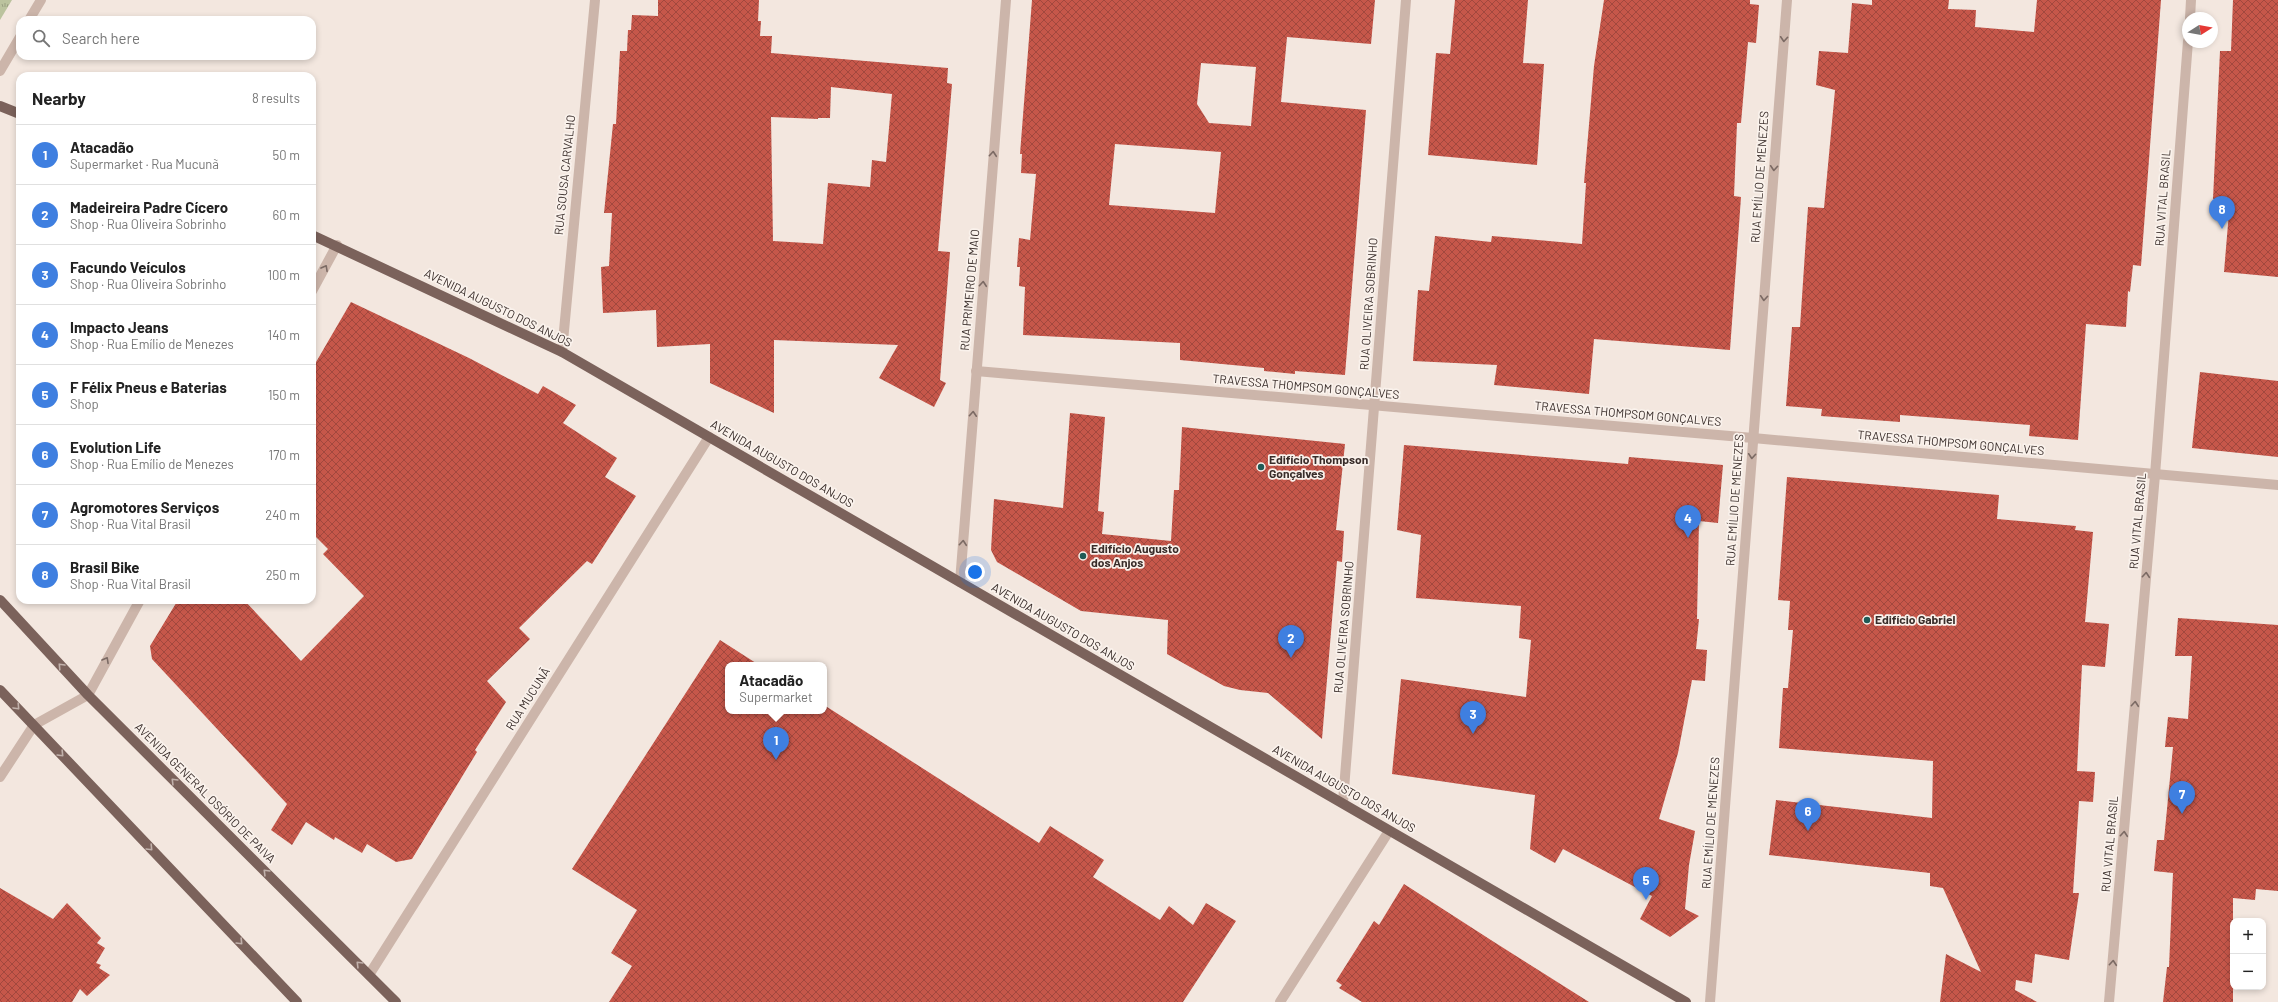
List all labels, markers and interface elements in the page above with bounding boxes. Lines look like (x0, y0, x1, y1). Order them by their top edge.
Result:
north arrow (2182, 12, 2218, 48)
search box (16, 16, 316, 60)
icon: search (30, 27, 52, 49)
text: Search here (62, 29, 140, 47)
one-way arrow (1780, 36, 1789, 42)
text: Nearby (32, 88, 86, 108)
text: 8 results (252, 90, 300, 106)
street label: RUA EMÍLIO DE MENEZES (1747, 110, 1771, 243)
street label: RUA SOUSA CARVALHO (551, 114, 577, 236)
text: Atacadão (70, 138, 134, 156)
text: 1 (43, 147, 47, 163)
text: 50 m (273, 147, 300, 163)
street label: RUA VITAL BRASIL (2152, 149, 2172, 247)
one-way arrow (989, 151, 998, 157)
text: Supermarket · Rua Mucunã (70, 156, 219, 172)
one-way arrow (1769, 165, 1778, 172)
pin: 8 (2209, 196, 2235, 229)
text: Madeireira Padre Cícero (70, 198, 228, 216)
text: 2 (41, 207, 49, 223)
text: 60 m (273, 207, 300, 223)
text: Shop · Rua Oliveira Sobrinho (70, 216, 226, 232)
street label: RUA PRIMEIRO DE MAIO (957, 229, 981, 351)
street label: RUA OLIVEIRA SOBRINHO (1356, 237, 1380, 371)
text: Facundo Veículos (70, 258, 186, 276)
one-way arrow (320, 265, 327, 272)
street label: AVENIDA AUGUSTO DOS ANJOS (422, 265, 575, 349)
text: 3 (41, 267, 49, 283)
text: 100 m (267, 267, 300, 283)
text: Shop · Rua Oliveira Sobrinho (70, 276, 226, 292)
one-way arrow (979, 281, 988, 287)
one-way arrow (1759, 295, 1768, 301)
text: Impacto Jeans (70, 318, 168, 336)
text: 4 (41, 327, 49, 343)
text: 140 m (268, 327, 300, 343)
text: Shop · Rua Emílio de Menezes (70, 336, 234, 352)
street label: TRAVESSA THOMPSOM GONÇALVES (1212, 371, 1400, 401)
text: F Félix Pneus e Baterias (70, 378, 227, 396)
text: 5 (41, 387, 49, 403)
text: 150 m (268, 387, 300, 403)
text: Shop (70, 396, 99, 412)
street label: TRAVESSA THOMPSOM GONÇALVES (1534, 398, 1722, 428)
one-way arrow (968, 411, 977, 417)
street label: AVENIDA AUGUSTO DOS ANJOS (709, 416, 856, 510)
street label: TRAVESSA THOMPSOM GONÇALVES (1857, 427, 2045, 457)
street label: RUA EMÍLIO DE MENEZES (1722, 433, 1746, 566)
text: Evolution Life (70, 438, 161, 456)
text: 6 (42, 447, 48, 463)
text: 170 m (269, 447, 300, 463)
place label: Edifício Thompson Gonçalves (1269, 452, 1368, 480)
one-way arrow (1747, 453, 1756, 459)
text: Shop · Rua Emílio de Menezes (70, 456, 234, 472)
marker: Edifício Thompson Gonçalves (1256, 462, 1266, 472)
street label: RUA VITAL BRASIL (2126, 472, 2148, 570)
text: Agromotores Serviços (70, 498, 219, 516)
pin: 4 (1675, 505, 1701, 538)
text: 7 (42, 507, 48, 523)
text: 240 m (265, 507, 300, 523)
text: Shop · Rua Vital Brasil (70, 516, 191, 532)
one-way arrow (958, 540, 967, 546)
place label: Edifício Augusto dos Anjos (1091, 541, 1179, 569)
marker: Edifício Augusto dos Anjos (1078, 551, 1088, 561)
text: Brasil Bike (70, 558, 140, 576)
street label: RUA OLIVEIRA SOBRINHO (1330, 560, 1356, 694)
your location (965, 562, 985, 582)
text: 8 (41, 567, 49, 583)
text: 250 m (266, 567, 300, 583)
one-way arrow (2141, 572, 2150, 578)
text: Shop · Rua Vital Brasil (70, 576, 191, 592)
street label: AVENIDA AUGUSTO DOS ANJOS (990, 579, 1137, 673)
place label: Edifício Gabriel (1875, 612, 1956, 626)
marker: Edifício Gabriel (1862, 615, 1872, 625)
pin: 2 (1278, 625, 1304, 658)
one-way arrow (102, 657, 109, 665)
popup (725, 662, 827, 714)
one-way arrow (58, 663, 66, 671)
street label: RUA MUCUNÃ (502, 665, 552, 732)
text: Atacadão (739, 671, 803, 689)
text: Supermarket (739, 689, 813, 705)
pin: 3 (1460, 701, 1486, 734)
one-way arrow (2130, 701, 2139, 707)
one-way arrow (12, 702, 20, 710)
street label: AVENIDA GENERAL OSÓRIO DE PAIVA (133, 719, 279, 865)
pin: 1 (763, 727, 789, 760)
street label: AVENIDA AUGUSTO DOS ANJOS (1271, 741, 1418, 835)
one-way arrow (56, 749, 63, 756)
street label: RUA EMÍLIO DE MENEZES (1698, 756, 1722, 889)
one-way arrow (171, 778, 179, 786)
pin: 7 (2169, 781, 2195, 814)
street label: RUA VITAL BRASIL (2098, 795, 2120, 893)
pin: 6 (1795, 798, 1821, 831)
one-way arrow (2119, 831, 2128, 837)
one-way arrow (145, 843, 153, 851)
pin: 5 (1633, 867, 1659, 900)
one-way arrow (263, 869, 271, 877)
map controls (2230, 918, 2266, 990)
button: + (2230, 918, 2266, 954)
one-way arrow (235, 937, 242, 945)
button: − (2230, 954, 2266, 990)
one-way arrow (2108, 960, 2117, 966)
one-way arrow (356, 961, 363, 969)

